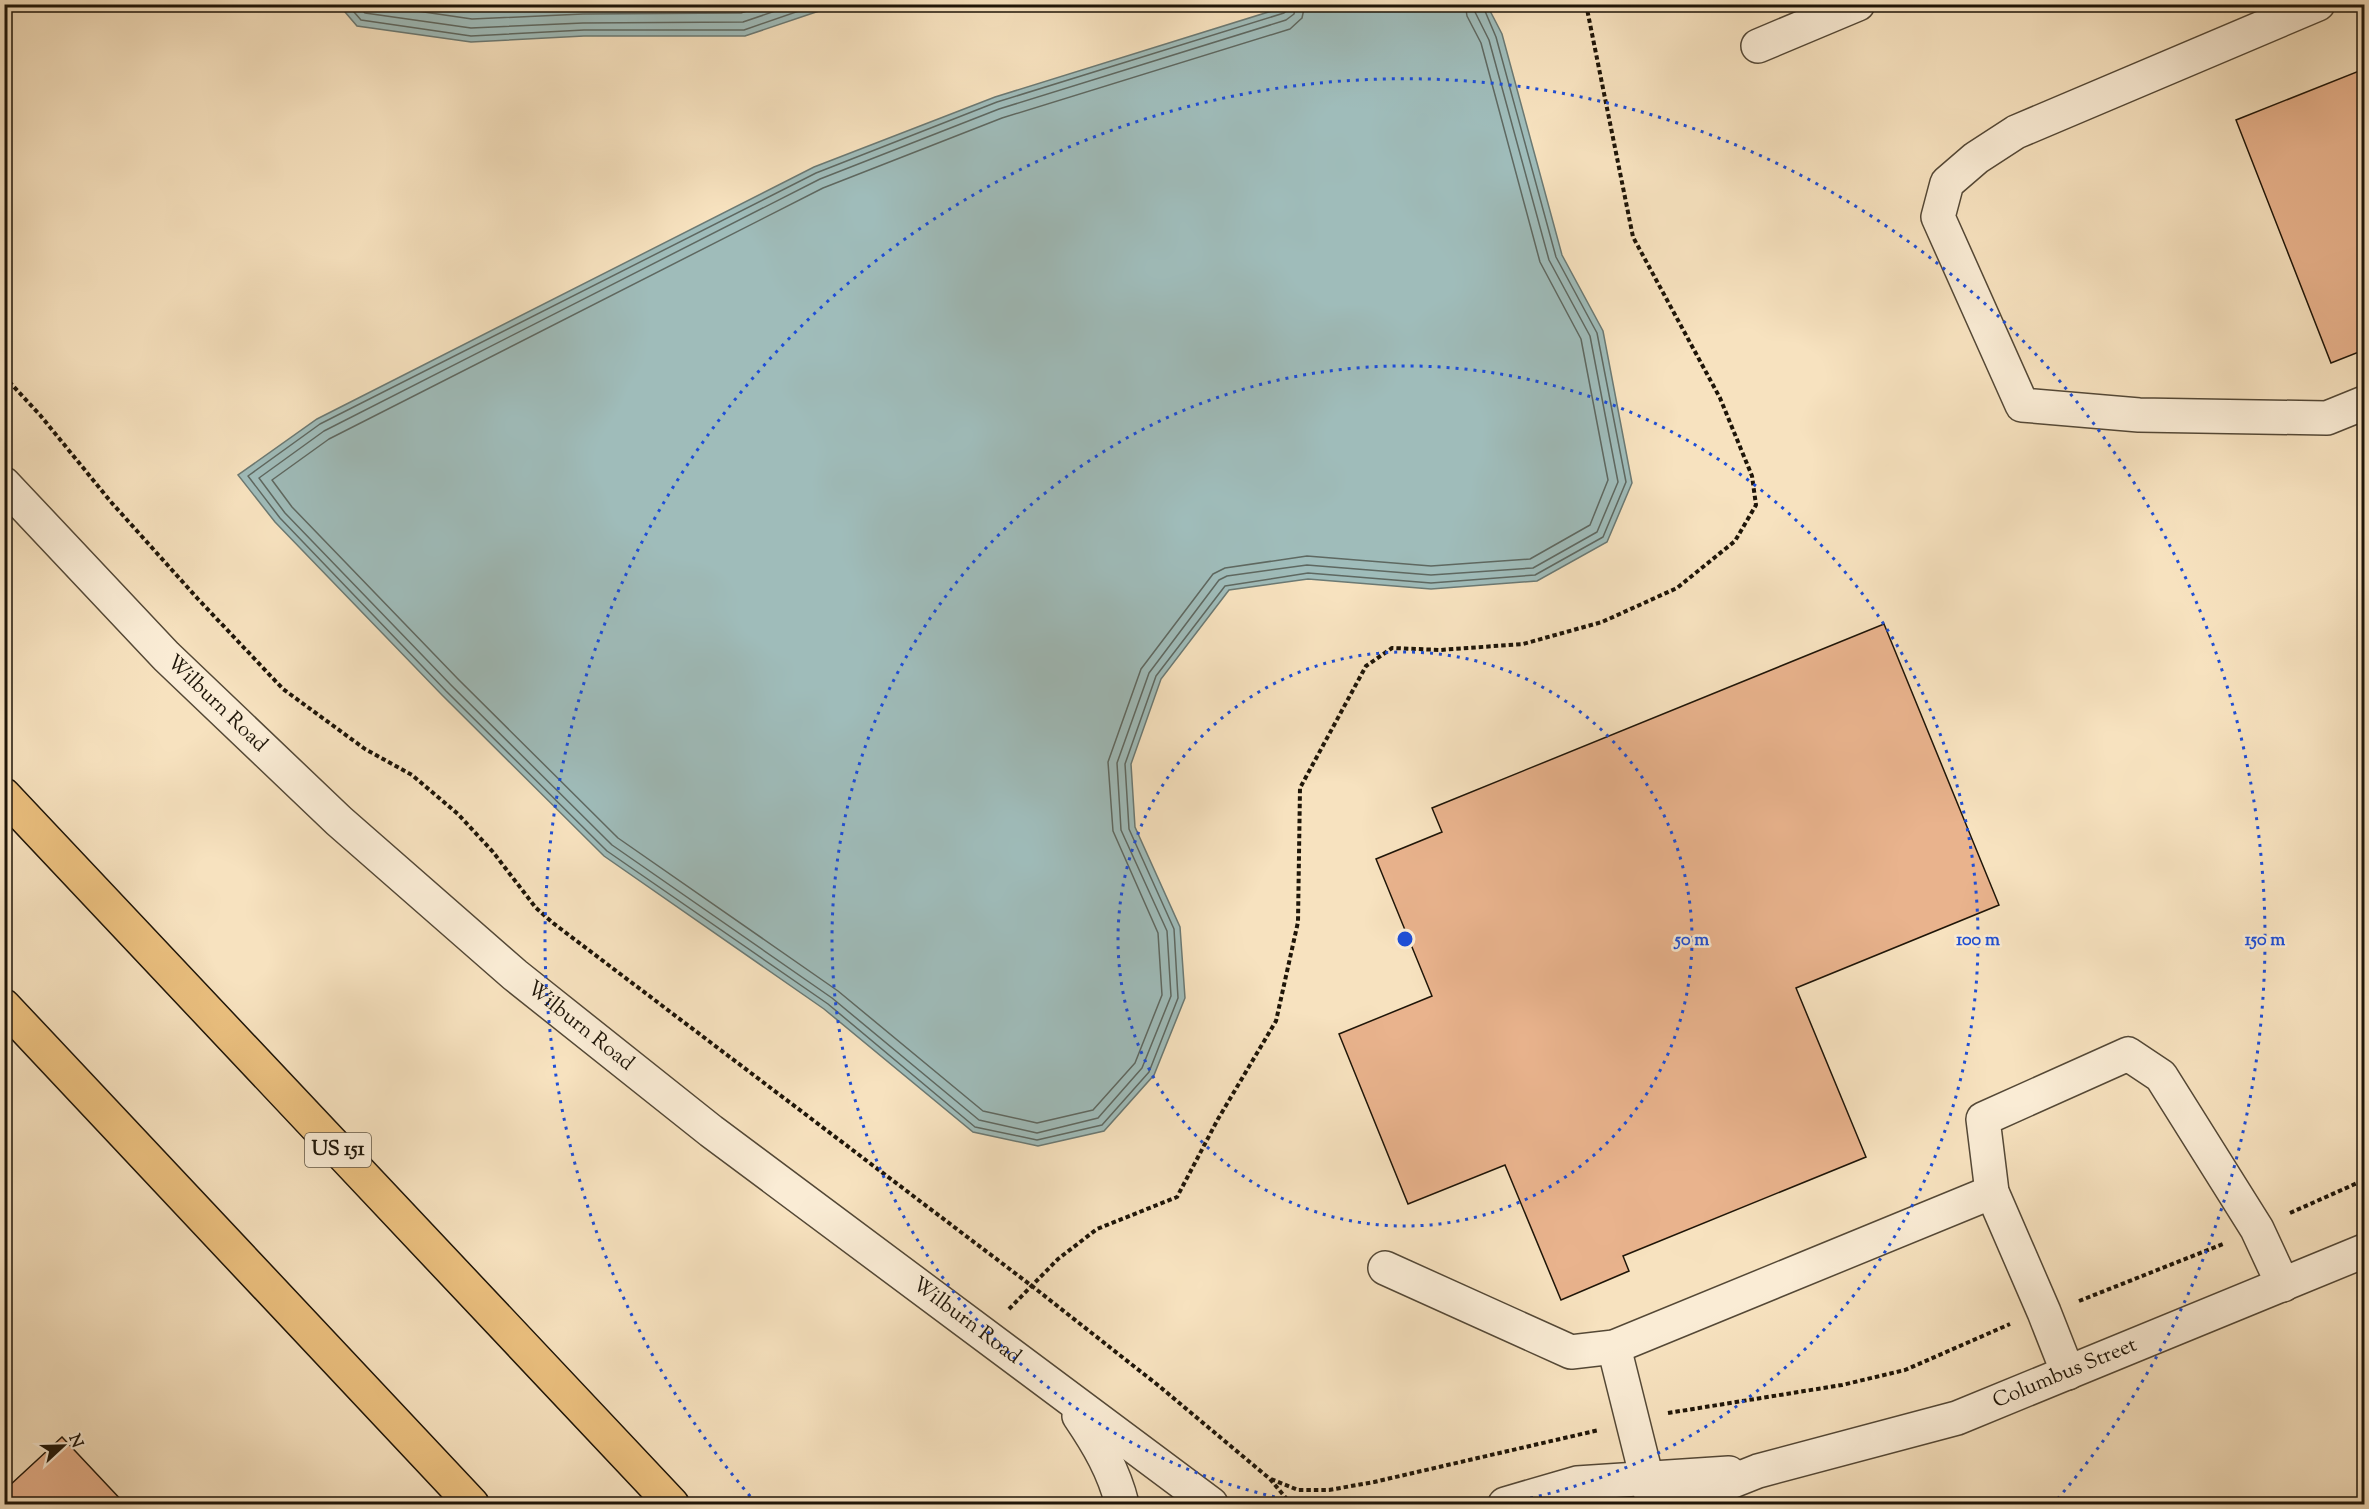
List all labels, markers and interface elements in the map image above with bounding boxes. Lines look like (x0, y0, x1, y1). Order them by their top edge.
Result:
street label: Wilburn Road (159, 649, 274, 760)
text: 50 m (1673, 928, 1709, 954)
text: 100 m (1956, 928, 2000, 954)
text: 150 m (2245, 928, 2285, 954)
centre of rings (1395, 929, 1415, 949)
street label: Wilburn Road (520, 974, 640, 1079)
road number: US 151 (305, 1133, 371, 1167)
street label: Wilburn Road (905, 1271, 1027, 1372)
street label: Columbus Street (1988, 1331, 2142, 1417)
north arrow (33, 1416, 93, 1476)
text: N (62, 1431, 88, 1452)

